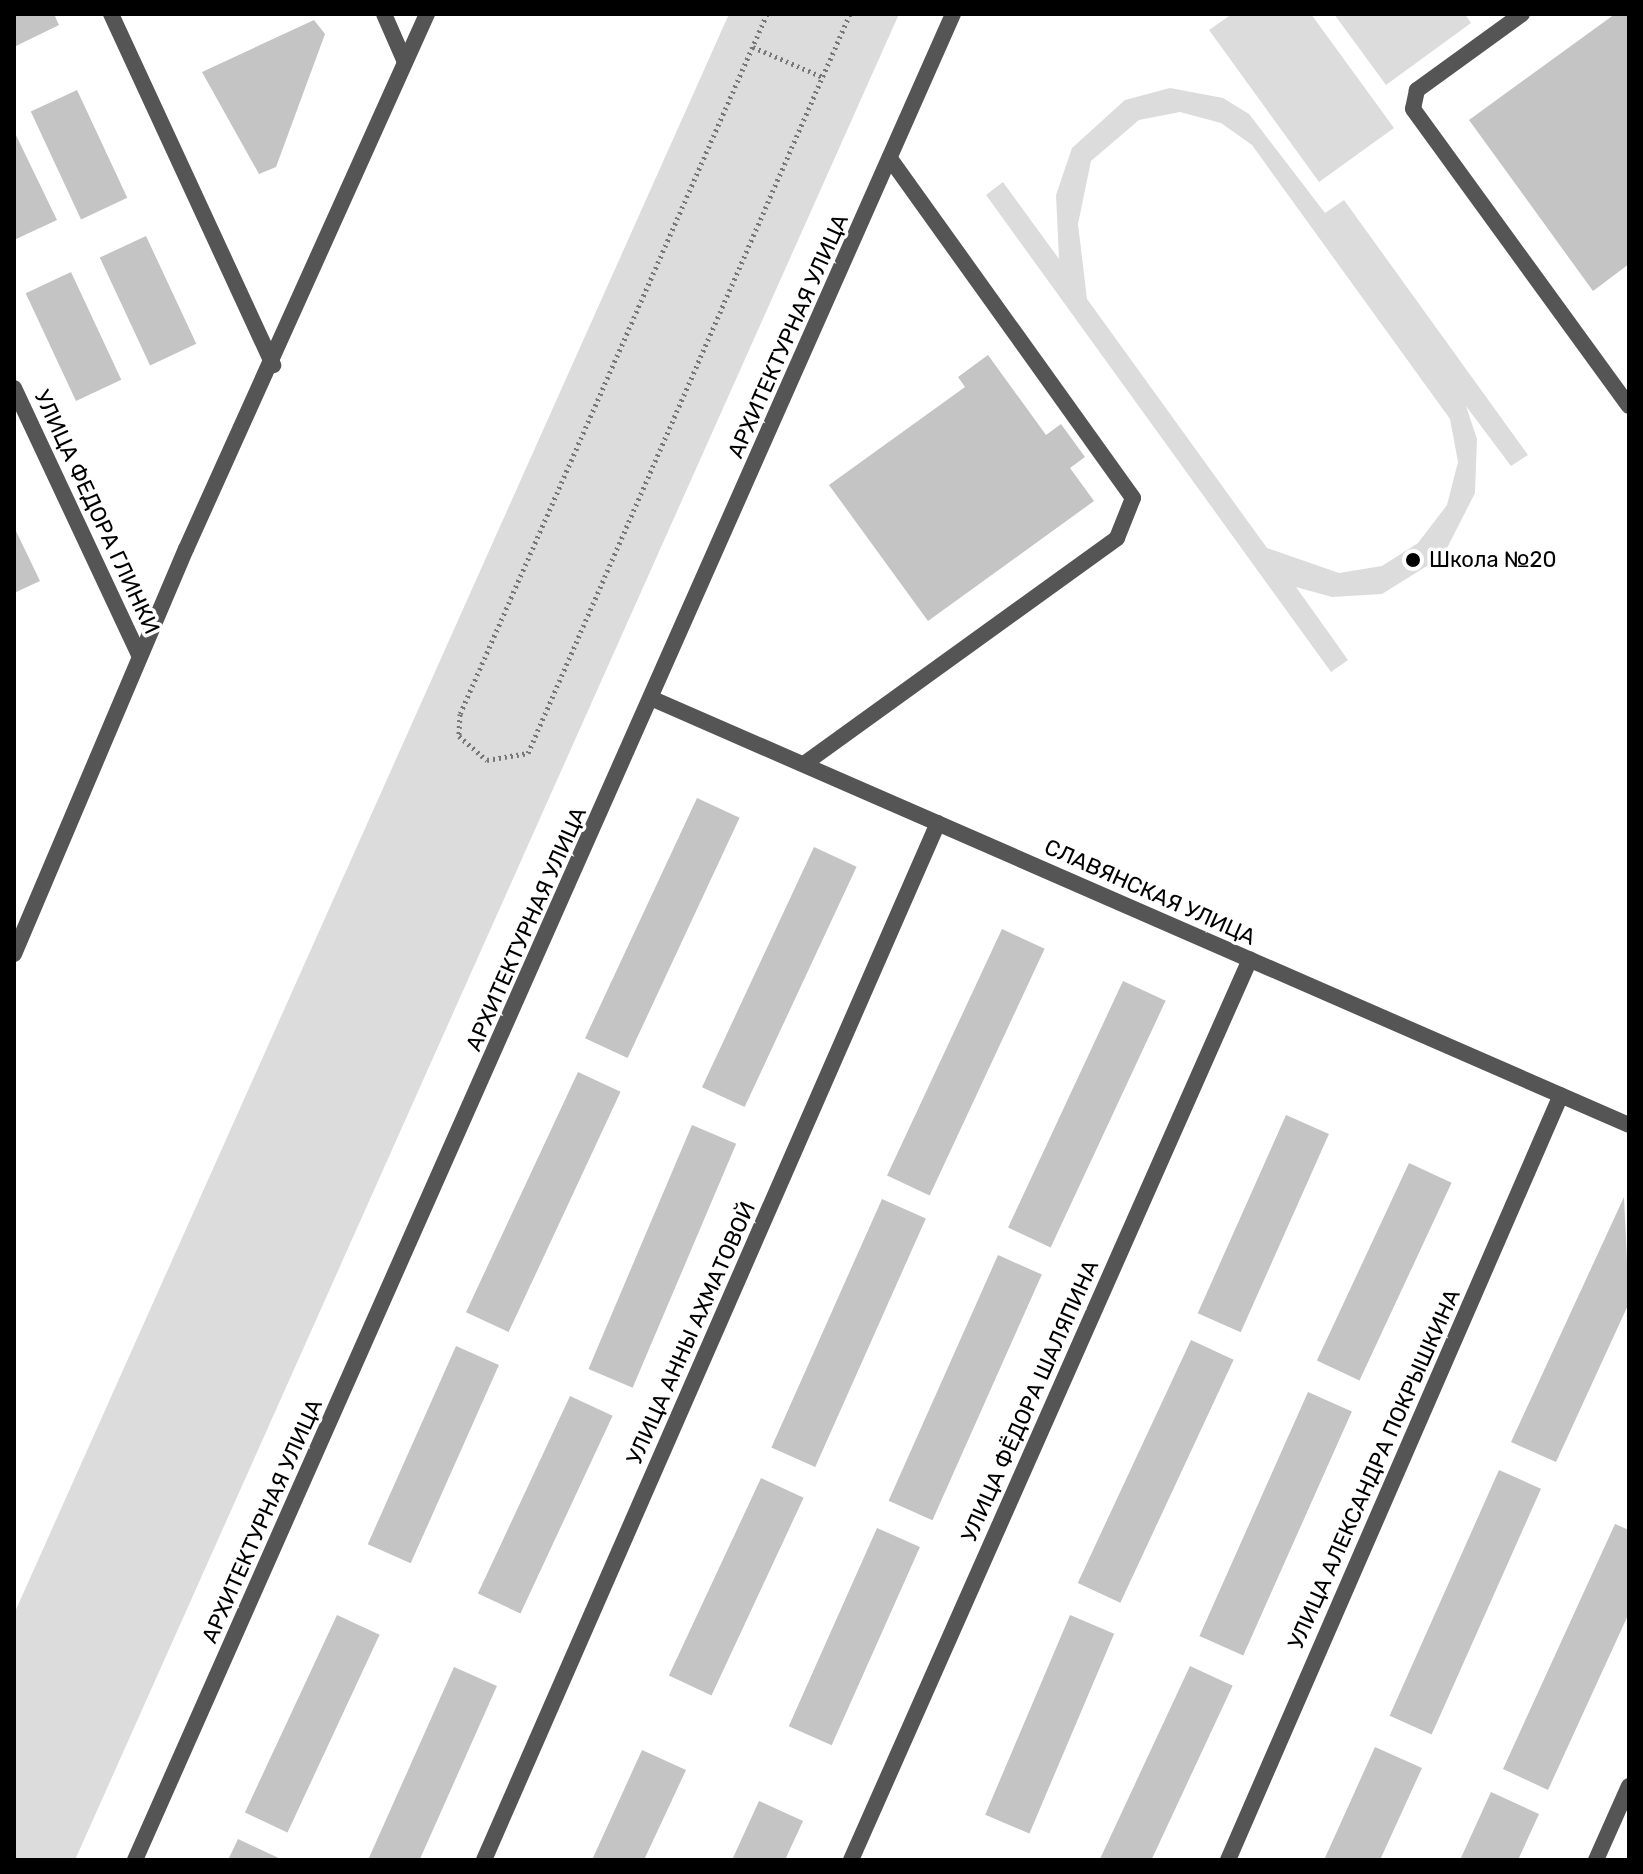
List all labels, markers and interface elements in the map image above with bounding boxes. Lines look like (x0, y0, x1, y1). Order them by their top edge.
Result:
street label: АРХИТЕКТУРНАЯ УЛИЦА (722, 210, 854, 462)
street label: УЛИЦА ФЕДОРА ГЛИНКИ (29, 386, 165, 638)
place label: Школа №20 (1429, 547, 1556, 573)
marker: Школа №20 (1404, 551, 1422, 569)
street label: АРХИТЕКТУРНАЯ УЛИЦА (460, 803, 592, 1055)
street label: СЛАВЯНСКАЯ УЛИЦА (1040, 834, 1260, 950)
street label: УЛИЦА АННЫ АХМАТОВОЙ (621, 1198, 761, 1468)
street label: УЛИЦА ФЁДОРА ШАЛЯПИНА (956, 1256, 1104, 1546)
street label: УЛИЦА АЛЕКСАНДРА ПОКРЫШКИНА (1282, 1285, 1466, 1653)
street label: АРХИТЕКТУРНАЯ УЛИЦА (196, 1395, 328, 1647)

